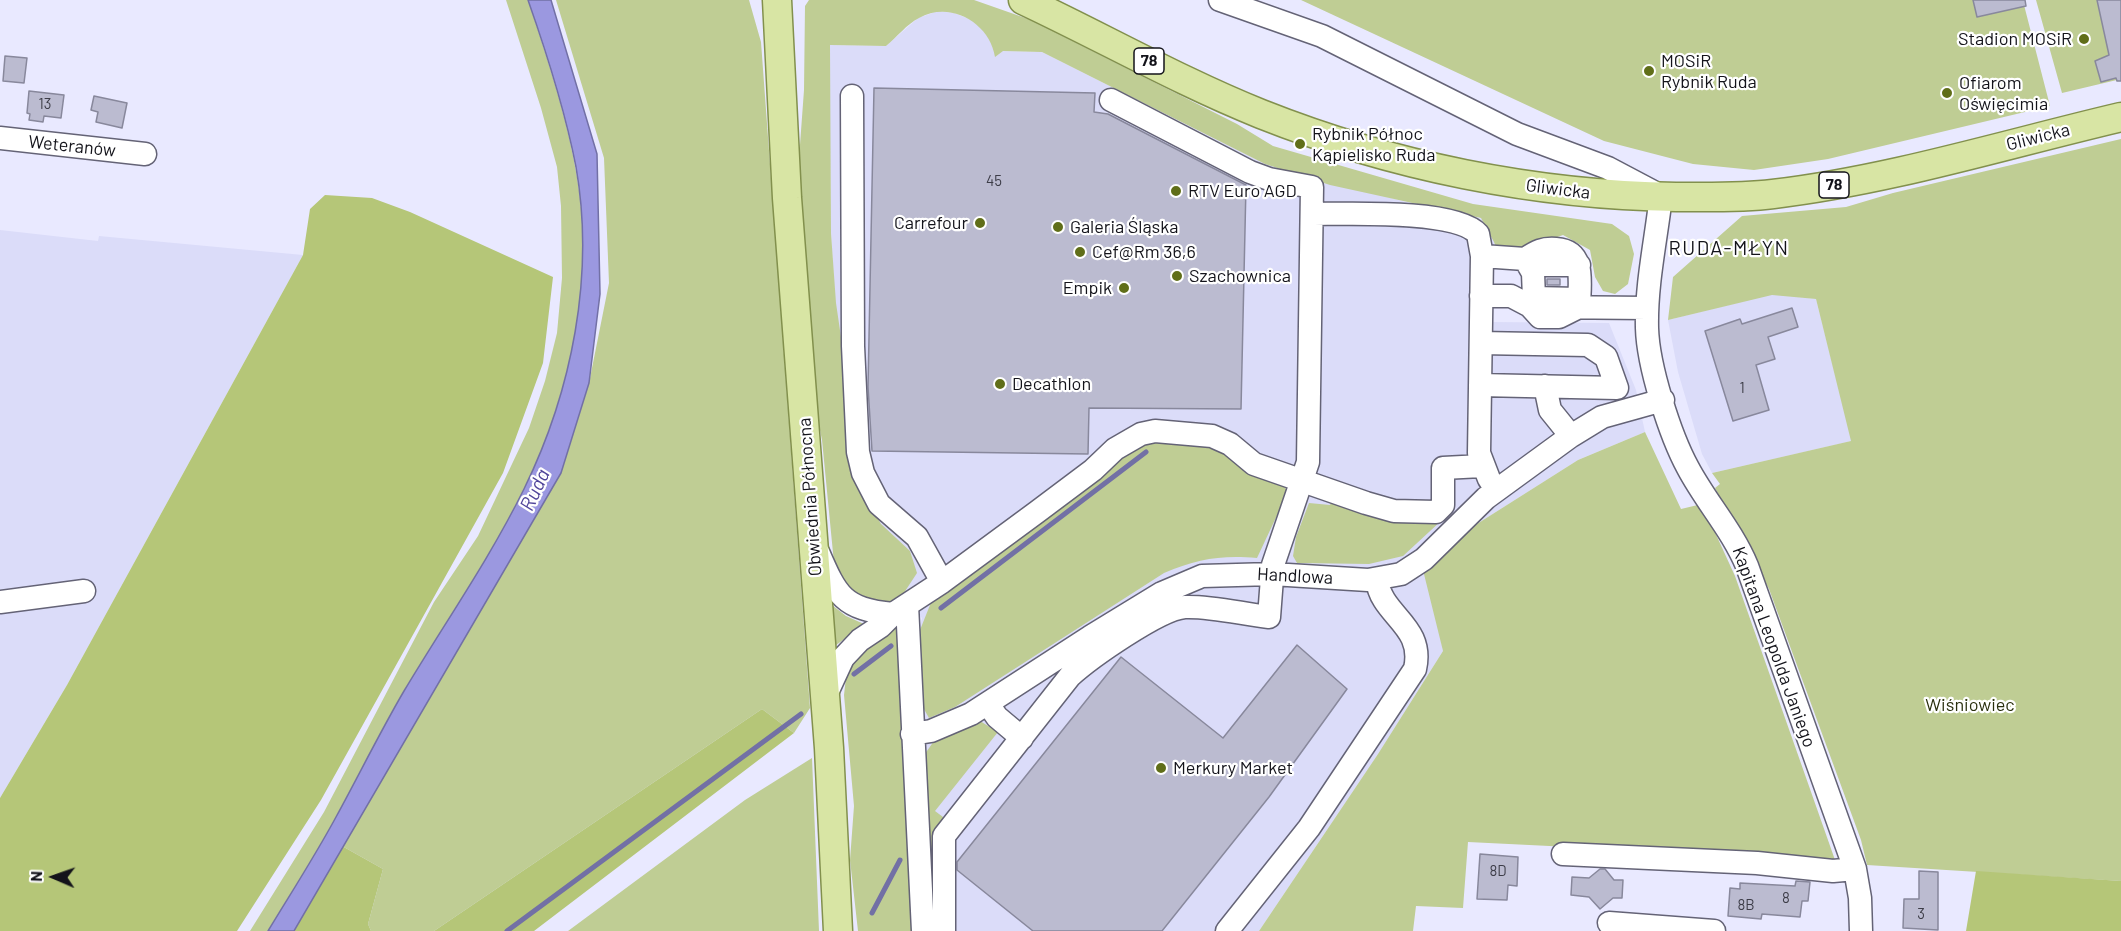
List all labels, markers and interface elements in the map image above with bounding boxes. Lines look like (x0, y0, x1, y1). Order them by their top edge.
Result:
place label: Stadion MOSiR (1958, 28, 2072, 50)
marker: Stadion MOSiR (2077, 32, 2091, 46)
road number: 78 (1134, 48, 1164, 74)
place label: MOSiR Rybnik Ruda (1661, 50, 1757, 92)
marker: MOSiR Rybnik Ruda (1642, 64, 1656, 78)
place label: Ofiarom Oświęcimia (1959, 72, 2048, 115)
marker: Ofiarom Oświęcimia (1940, 86, 1954, 100)
house number: 13 (39, 95, 51, 113)
street label: Gliwicka (2004, 119, 2072, 155)
place label: Rybnik Północ Kąpielisko Ruda (1312, 123, 1435, 166)
street label: Weteranów (27, 131, 117, 161)
marker: Rybnik Północ Kąpielisko Ruda (1293, 137, 1307, 151)
house number: 45 (986, 172, 1002, 190)
road number: 78 (1819, 172, 1849, 198)
street label: Gliwicka (1525, 174, 1591, 204)
place label: RTV Euro AGD (1188, 180, 1297, 202)
marker: RTV Euro AGD (1169, 184, 1183, 198)
place label: Carrefour (894, 212, 968, 234)
marker: Carrefour (973, 216, 987, 230)
place label: Galeria Śląska (1070, 216, 1178, 238)
marker: Galeria Śląska (1051, 220, 1065, 234)
district label: RUDA-MŁYN (1669, 236, 1789, 260)
place label: Cef@Rm 36,6 (1092, 241, 1196, 263)
marker: Cef@Rm 36,6 (1073, 245, 1087, 259)
place label: Szachownica (1189, 265, 1291, 287)
marker: Szachownica (1170, 269, 1184, 283)
place label: Empik (1063, 277, 1112, 299)
marker: Empik (1117, 281, 1131, 295)
place label: Decathlon (1012, 373, 1091, 395)
marker: Decathlon (993, 377, 1007, 391)
house number: 1 (1739, 379, 1745, 397)
street label: Obwiednia Północna (794, 417, 826, 577)
water label: Ruda (515, 465, 555, 515)
street label: Kapitana Leopolda Janiego (1728, 544, 1820, 750)
street label: Handlowa (1257, 563, 1333, 589)
park label: Wiśniowiec (1925, 694, 2015, 716)
place label: Merkury Market (1173, 757, 1293, 779)
marker: Merkury Market (1154, 761, 1168, 775)
north arrow (24, 847, 84, 907)
house number: 8D (1489, 862, 1507, 880)
text: N (26, 871, 45, 882)
house number: 8 (1782, 889, 1790, 907)
house number: 8B (1737, 896, 1755, 914)
house number: 3 (1917, 905, 1925, 923)

